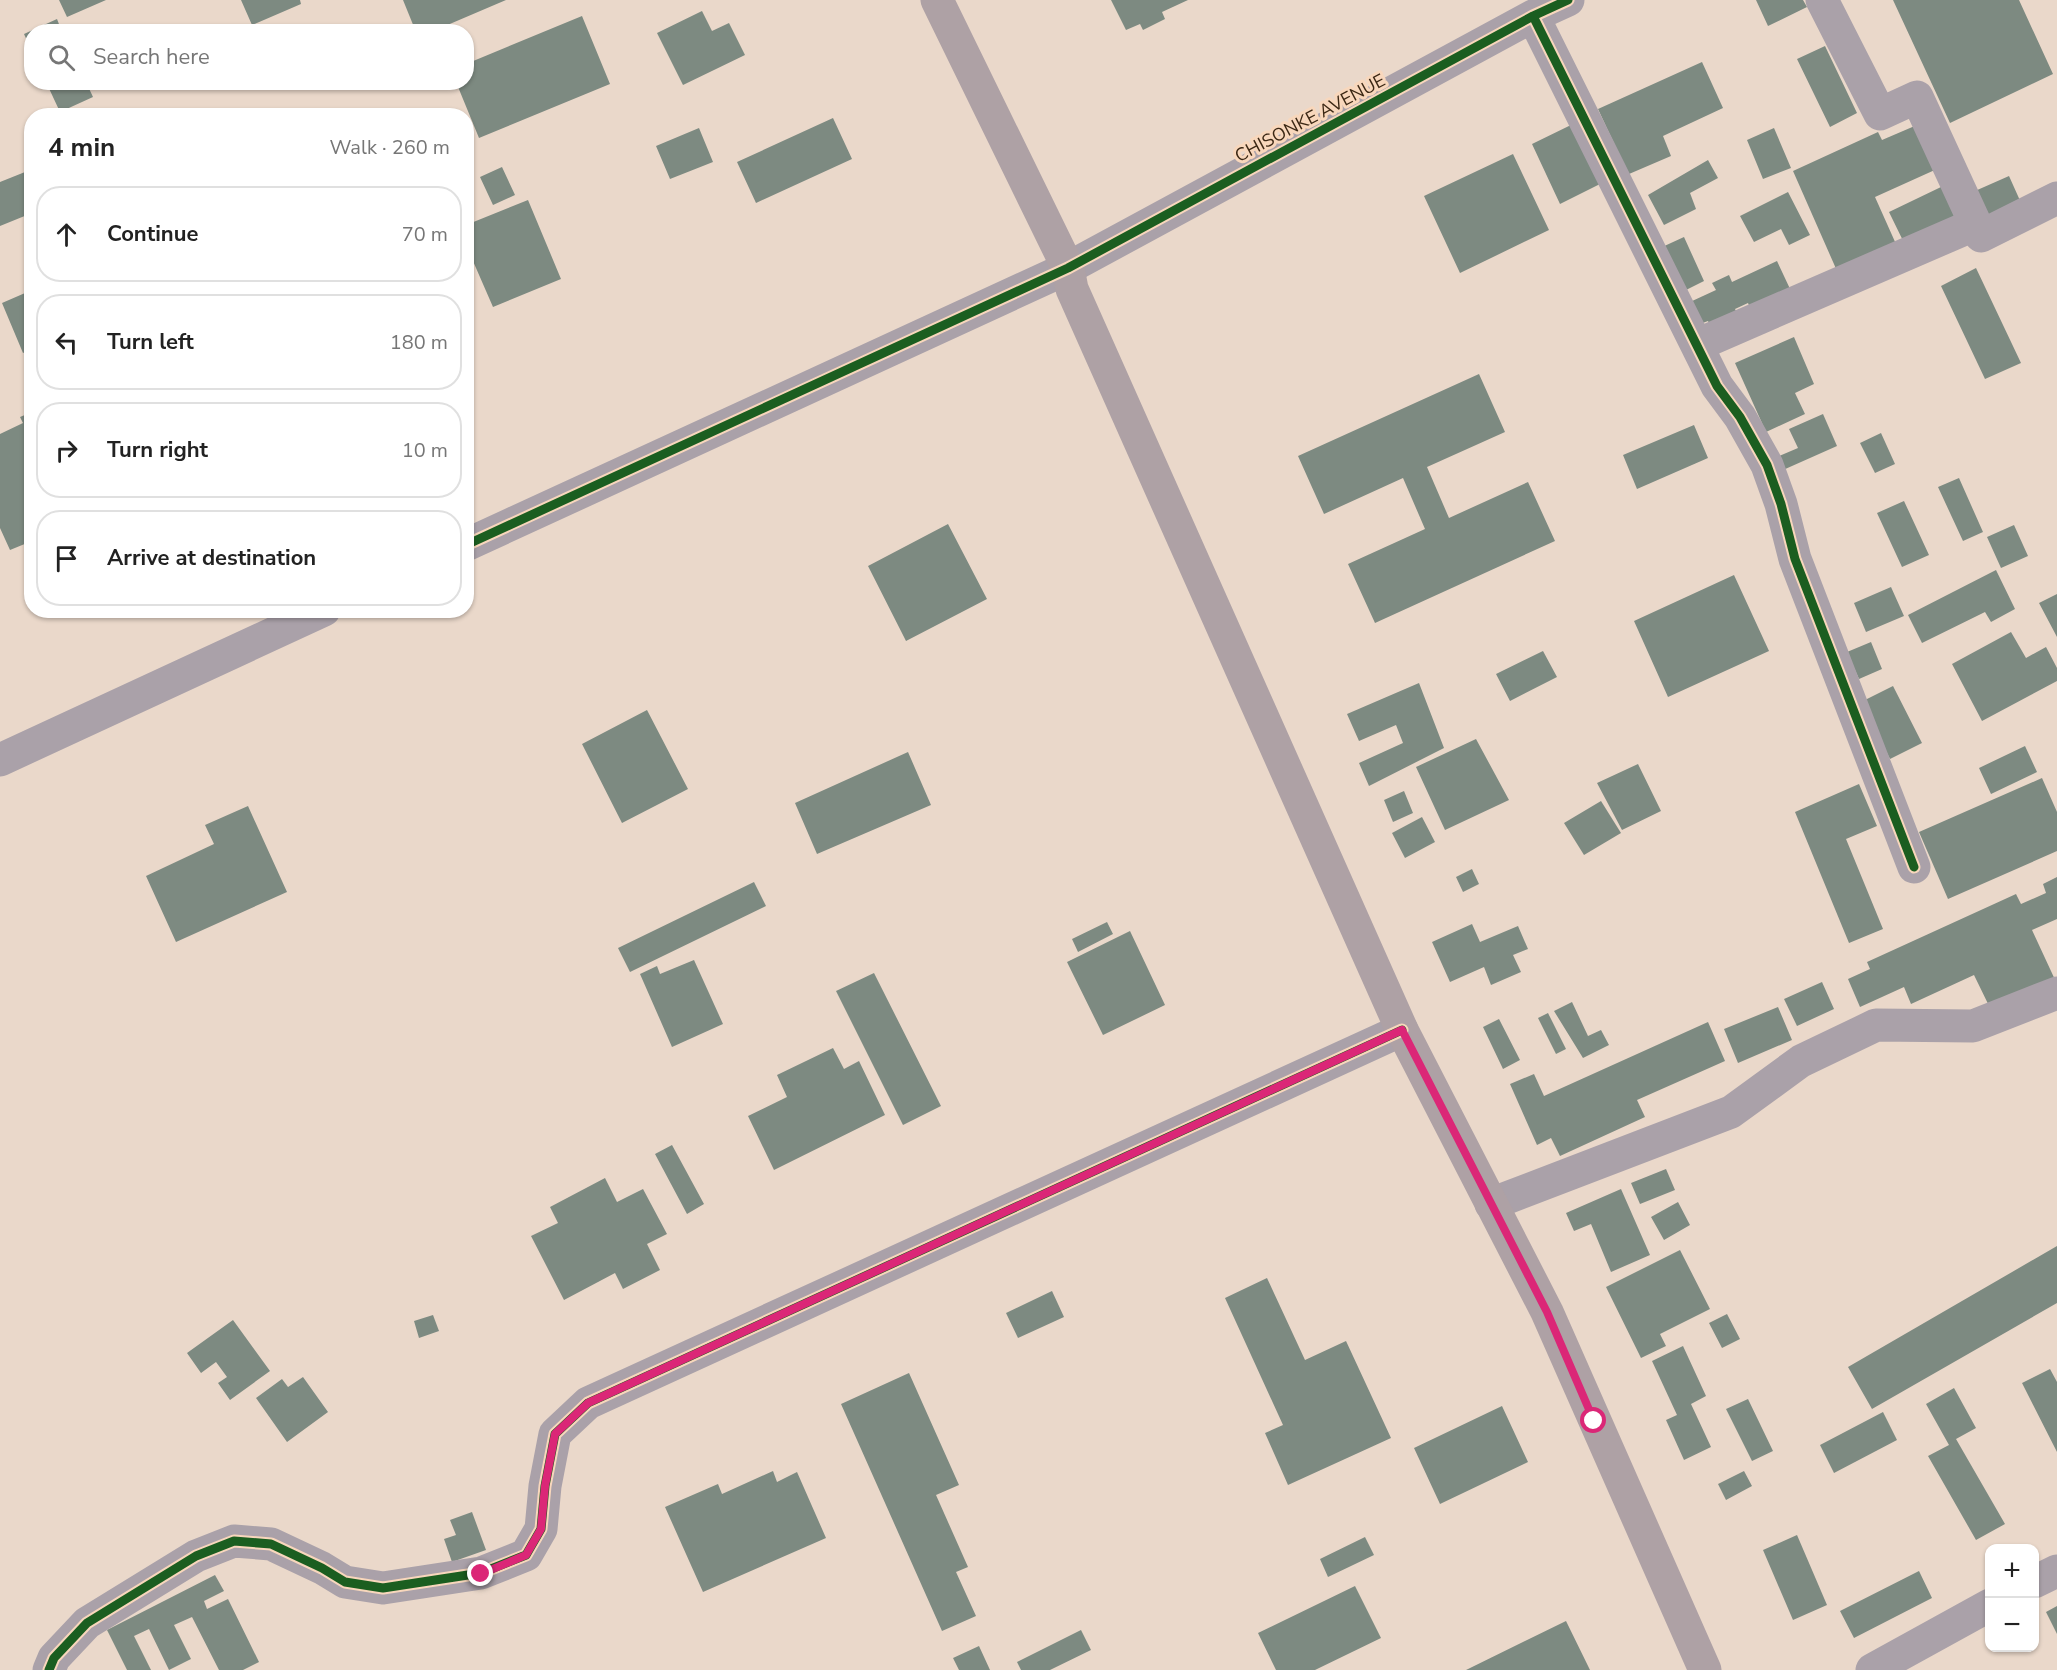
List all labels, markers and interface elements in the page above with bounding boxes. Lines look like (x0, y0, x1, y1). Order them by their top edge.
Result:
search box (24, 24, 474, 90)
icon: search (45, 41, 78, 74)
text: Search here (93, 42, 210, 72)
street label: CHISONKE AVENUE (1231, 68, 1389, 168)
text: 4 min (48, 130, 115, 165)
text: Walk · 260 m (330, 134, 450, 161)
icon: ahead (50, 218, 83, 251)
text: Continue (107, 219, 198, 249)
text: 70 m (402, 221, 448, 248)
icon: left (50, 326, 83, 359)
text: Turn left (107, 327, 194, 357)
text: 180 m (390, 329, 448, 356)
icon: right (50, 434, 83, 467)
text: Turn right (107, 435, 208, 465)
text: 10 m (402, 437, 448, 464)
icon: arrive (50, 542, 83, 575)
text: Arrive at destination (107, 543, 316, 573)
route start (1580, 1407, 1606, 1433)
map controls (1985, 1544, 2039, 1652)
button: + (1985, 1544, 2039, 1598)
route end (467, 1560, 493, 1586)
button: − (1985, 1598, 2039, 1652)

